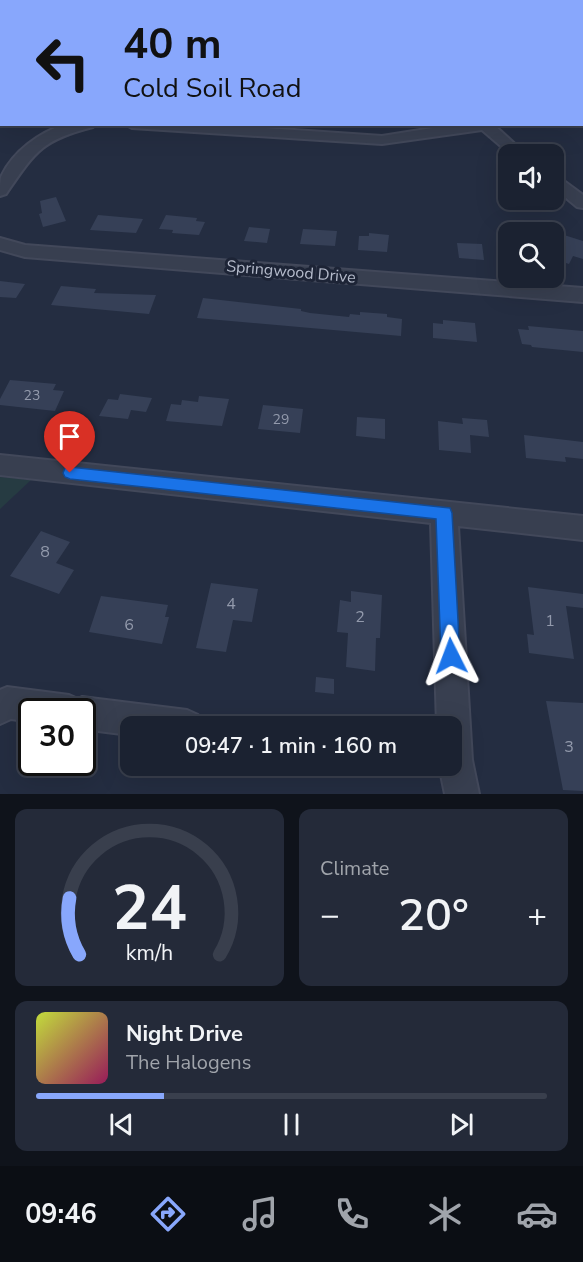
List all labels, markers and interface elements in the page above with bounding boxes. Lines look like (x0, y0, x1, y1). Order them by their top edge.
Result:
text: 40 m (123, 16, 222, 73)
icon: left (24, 24, 102, 102)
text: Cold Soil Road (123, 70, 301, 107)
map controls (498, 144, 564, 288)
button: sound (498, 144, 564, 210)
button: search (498, 222, 564, 288)
street label: Springwood Drive (225, 255, 357, 289)
house number: 23 (24, 386, 40, 405)
house number: 29 (273, 410, 289, 429)
pin (44, 411, 95, 473)
icon: arrive (53, 420, 86, 453)
house number: 8 (40, 541, 50, 563)
house number: 4 (226, 593, 236, 615)
house number: 2 (355, 606, 365, 628)
house number: 1 (545, 610, 555, 632)
house number: 6 (124, 614, 134, 636)
position arrow (419, 624, 483, 688)
speed limit sign: 30 (18, 698, 96, 776)
text: 09:47 · 1 min · 160 m (185, 731, 397, 761)
house number: 3 (564, 736, 574, 758)
text: Climate (320, 855, 389, 882)
text: 24 (112, 866, 187, 951)
text: 20° (398, 885, 469, 946)
text: − (320, 893, 340, 938)
text: + (527, 893, 547, 938)
text: km/h (126, 938, 173, 968)
text: Night Drive (126, 1019, 243, 1049)
text: The Halogens (126, 1049, 251, 1076)
icon: previous (105, 1108, 138, 1141)
icon: pause (275, 1108, 308, 1141)
icon: next (445, 1108, 478, 1141)
icon: directions (147, 1193, 189, 1235)
icon: music (239, 1193, 281, 1235)
icon: phone (331, 1193, 373, 1235)
icon: climate (424, 1193, 466, 1235)
icon: car (516, 1193, 558, 1235)
text: 09:46 (25, 1196, 97, 1233)

